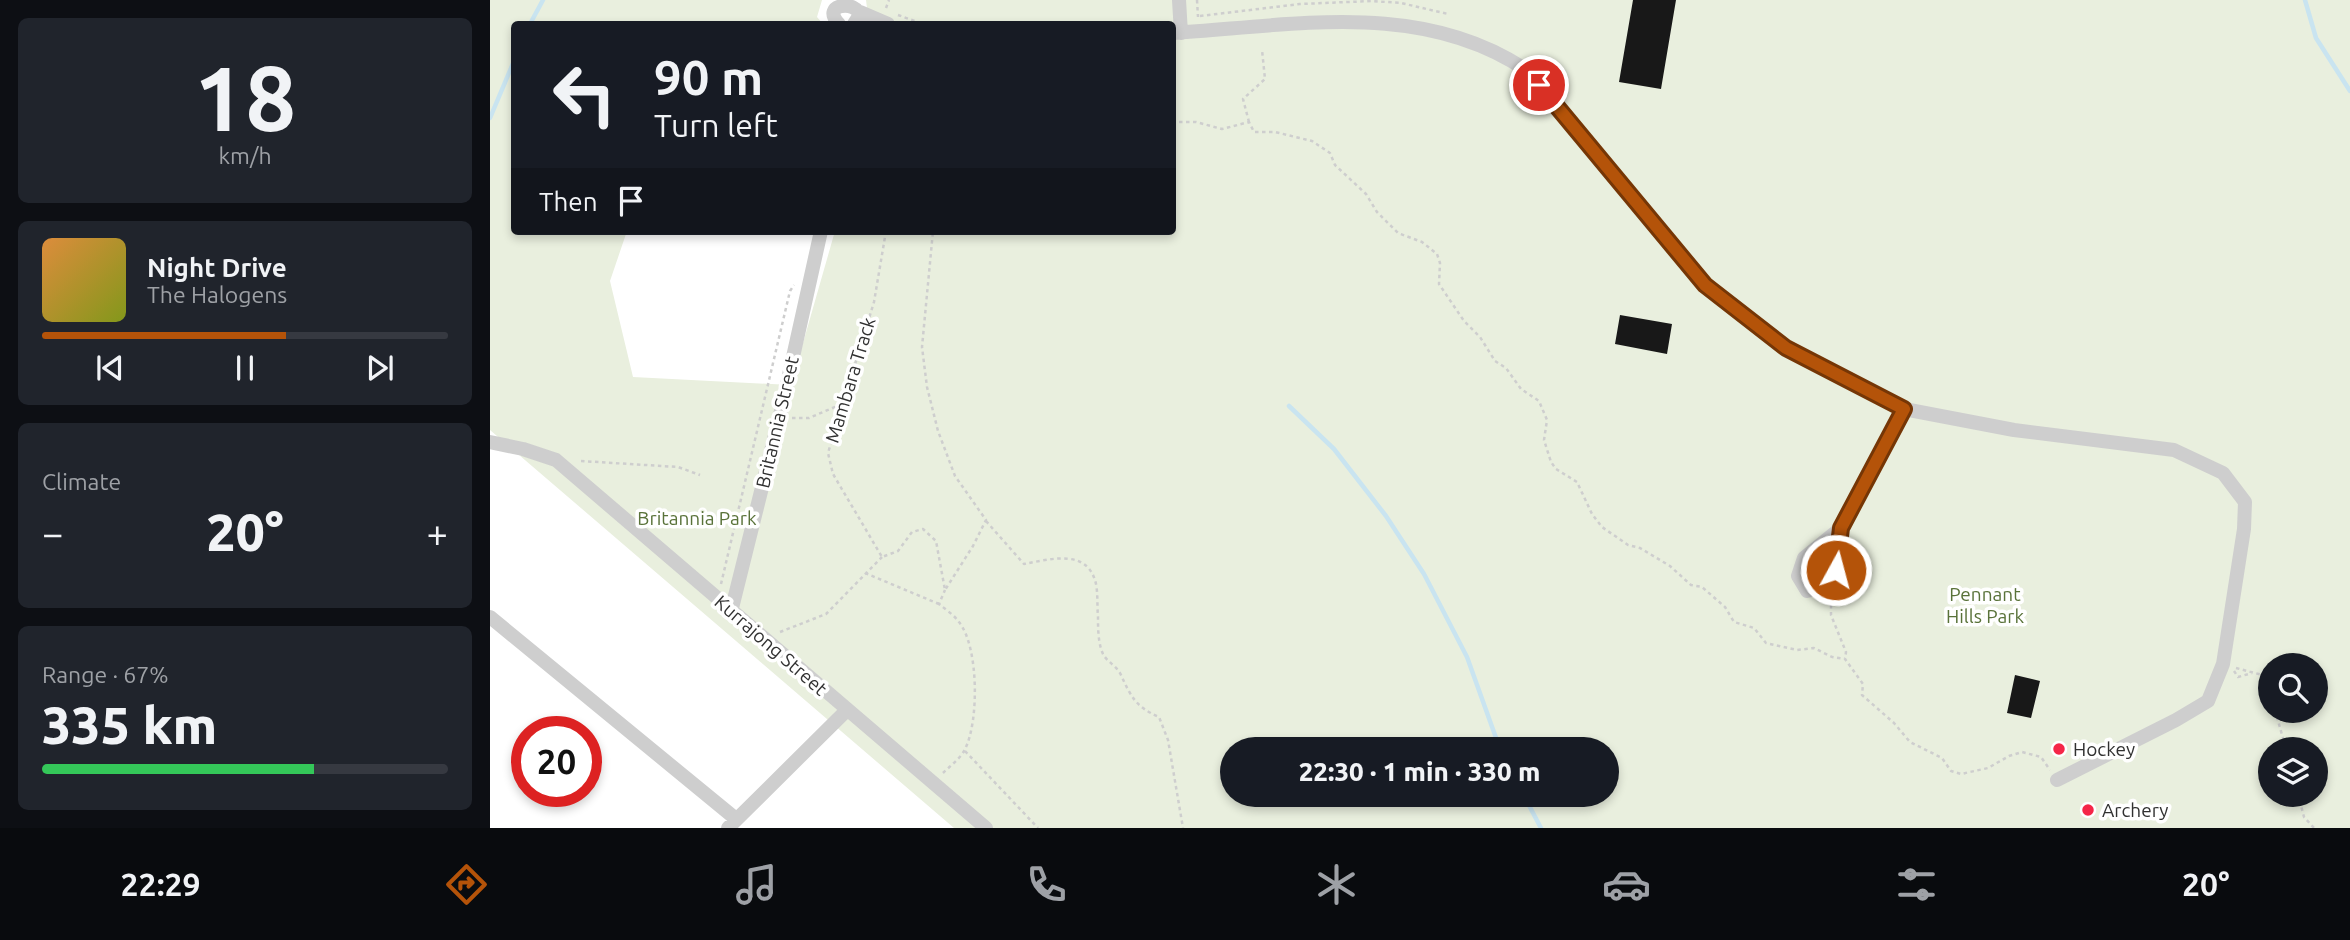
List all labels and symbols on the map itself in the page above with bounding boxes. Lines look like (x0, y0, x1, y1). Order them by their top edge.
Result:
pin (1509, 55, 1569, 115)
street label: Mambara Track (820, 314, 880, 445)
street label: Britannia Street (751, 353, 803, 490)
park label: Britannia Park (637, 507, 757, 529)
position arrow (1799, 533, 1873, 607)
park label: Pennant Hills Park (1946, 583, 2024, 627)
street label: Kurrajong Street (710, 590, 832, 700)
speed limit sign: 20 (511, 716, 602, 807)
place label: Hockey (2073, 738, 2135, 760)
marker: Hockey (2051, 741, 2067, 757)
place label: Archery (2102, 799, 2168, 821)
marker: Archery (2080, 802, 2096, 818)

